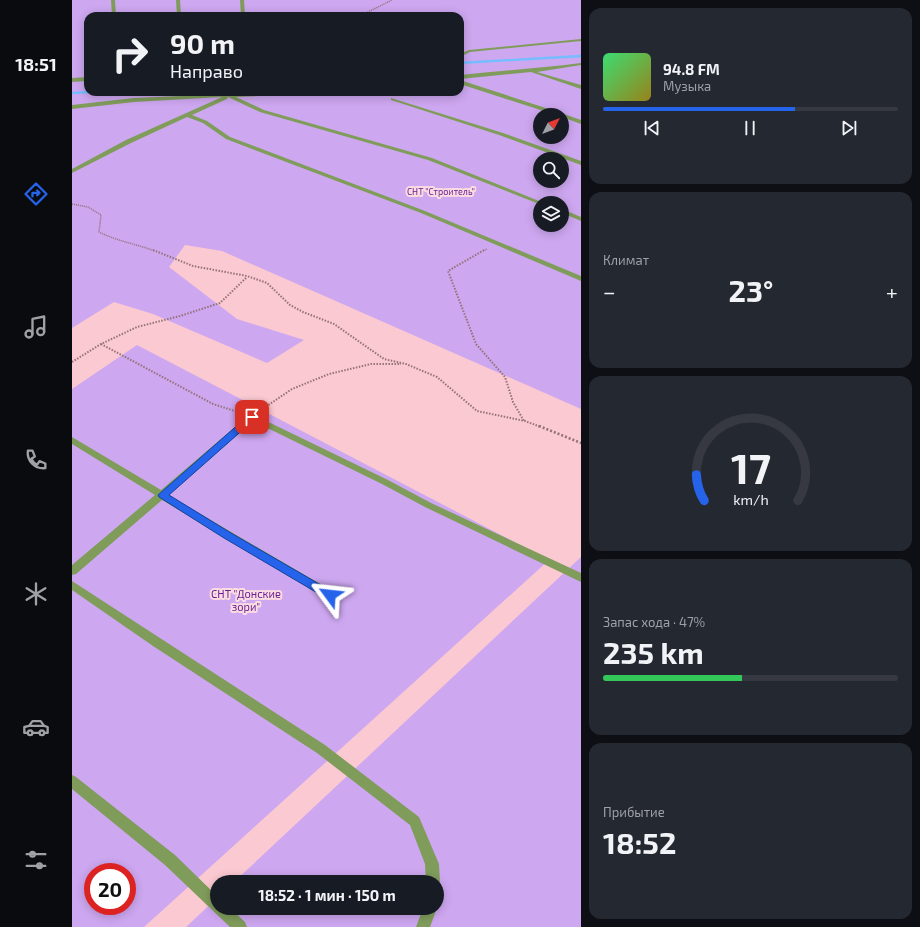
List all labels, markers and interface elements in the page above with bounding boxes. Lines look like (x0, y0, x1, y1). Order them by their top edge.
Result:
text: 90 m (170, 26, 235, 60)
icon: right (104, 28, 156, 80)
text: 18:51 (15, 53, 57, 75)
text: Направо (170, 60, 243, 82)
text: 94.8 FM (663, 60, 720, 78)
text: Музыка (663, 78, 711, 94)
north arrow (533, 108, 569, 144)
map controls (533, 108, 569, 232)
icon: previous (641, 117, 663, 139)
icon: pause (739, 117, 761, 139)
icon: next (838, 117, 860, 139)
button: search (533, 152, 569, 188)
icon: directions (22, 180, 50, 208)
park label: СНТ "Строитель" (407, 186, 475, 197)
button: layers (533, 196, 569, 232)
text: Климат (603, 252, 649, 268)
text: 23° (728, 272, 773, 308)
text: − (603, 278, 616, 304)
text: + (886, 278, 898, 304)
icon: music (22, 313, 50, 341)
pin (235, 400, 269, 434)
icon: arrive (241, 406, 263, 428)
text: 17 (731, 442, 770, 492)
icon: phone (22, 446, 50, 474)
text: km/h (733, 491, 768, 508)
position arrow (309, 574, 351, 616)
icon: climate (22, 580, 50, 608)
park label: СНТ "Донские зори" (211, 587, 281, 613)
text: Запас хода · 47% (603, 614, 705, 630)
text: 235 km (603, 634, 704, 670)
icon: car (22, 713, 50, 741)
text: Прибытие (603, 804, 665, 820)
text: 18:52 (603, 824, 676, 860)
icon: filters (22, 846, 50, 874)
speed limit sign: 20 (84, 863, 136, 915)
text: 18:52 · 1 мин · 150 m (258, 886, 396, 904)

